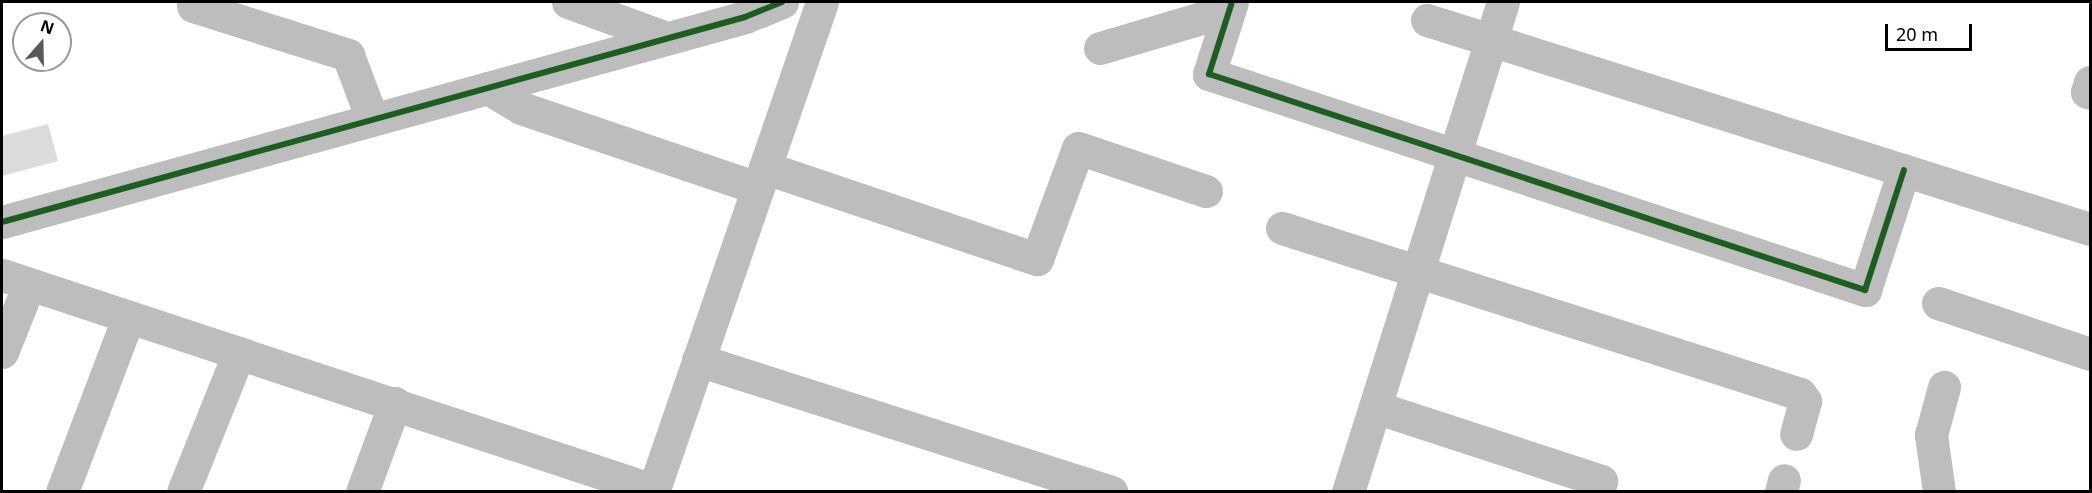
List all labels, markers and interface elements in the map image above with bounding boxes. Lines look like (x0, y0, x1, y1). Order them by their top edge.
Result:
north arrow (12, 12, 72, 72)
scale bar (1888, 12, 1975, 50)
text: N (38, 14, 57, 40)
text: 20 m (1896, 22, 1938, 46)

